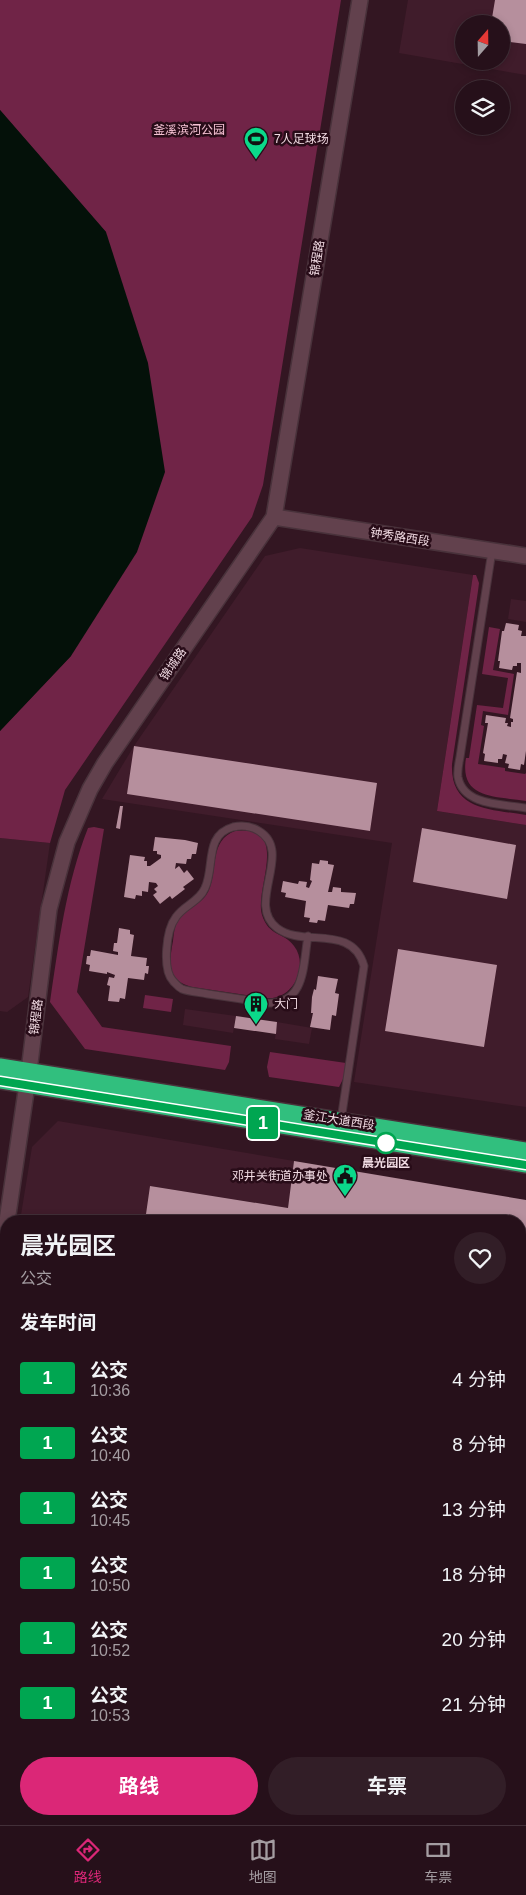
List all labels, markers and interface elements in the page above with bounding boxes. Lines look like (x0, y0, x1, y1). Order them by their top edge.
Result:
north arrow (455, 15, 510, 70)
map controls (455, 15, 510, 135)
button: layers (455, 80, 510, 135)
park label: 釜溪滨河公园 (153, 123, 225, 137)
sports icon: 7人足球场 (243, 126, 269, 160)
place label: 7人足球场 (274, 132, 329, 146)
street label: 锦程路 (307, 239, 327, 277)
street label: 钟秀路西段 (369, 525, 431, 549)
street label: 锦城路 (157, 645, 189, 683)
building icon: 大门 (243, 991, 269, 1025)
place label: 大门 (274, 997, 298, 1011)
street label: 锦程路 (27, 998, 45, 1036)
line badge: 1 (247, 1107, 279, 1139)
street label: 釜江大道西段 (302, 1107, 376, 1133)
text: 1 (258, 1113, 268, 1133)
marker: 晨光园区 (375, 1132, 397, 1154)
place label: 晨光园区 (362, 1156, 410, 1170)
public building icon: 邓井关街道办事处 (332, 1163, 358, 1197)
place label: 邓井关街道办事处 (232, 1169, 328, 1183)
text: 晨光园区 (20, 1232, 116, 1259)
button: heart (454, 1232, 506, 1284)
text: 公交 (20, 1270, 52, 1287)
text: 发车时间 (20, 1312, 96, 1333)
text: 公交 (90, 1360, 128, 1381)
text: 1 (42, 1368, 53, 1388)
text: 4 分钟 (452, 1369, 506, 1390)
text: 10:36 (90, 1382, 130, 1399)
text: 公交 (90, 1425, 128, 1446)
text: 1 (42, 1433, 53, 1453)
text: 8 分钟 (452, 1434, 506, 1455)
text: 10:40 (90, 1447, 130, 1464)
text: 公交 (90, 1490, 128, 1511)
text: 1 (42, 1498, 53, 1518)
text: 13 分钟 (442, 1499, 506, 1520)
text: 10:45 (90, 1512, 130, 1529)
text: 公交 (90, 1555, 128, 1576)
text: 1 (42, 1563, 53, 1583)
text: 18 分钟 (442, 1564, 506, 1585)
text: 10:50 (90, 1577, 130, 1594)
text: 公交 (90, 1620, 128, 1641)
text: 1 (42, 1628, 53, 1648)
text: 20 分钟 (442, 1629, 506, 1650)
text: 10:52 (90, 1642, 130, 1659)
text: 公交 (90, 1685, 128, 1706)
text: 1 (42, 1693, 53, 1713)
text: 21 分钟 (442, 1694, 506, 1715)
text: 10:53 (90, 1707, 130, 1724)
button: 路线 (20, 1757, 258, 1815)
button: 车票 (268, 1757, 506, 1815)
tab: 路线 (74, 1836, 102, 1886)
tab: 地图 (249, 1836, 277, 1886)
tab: 车票 (424, 1836, 452, 1886)

